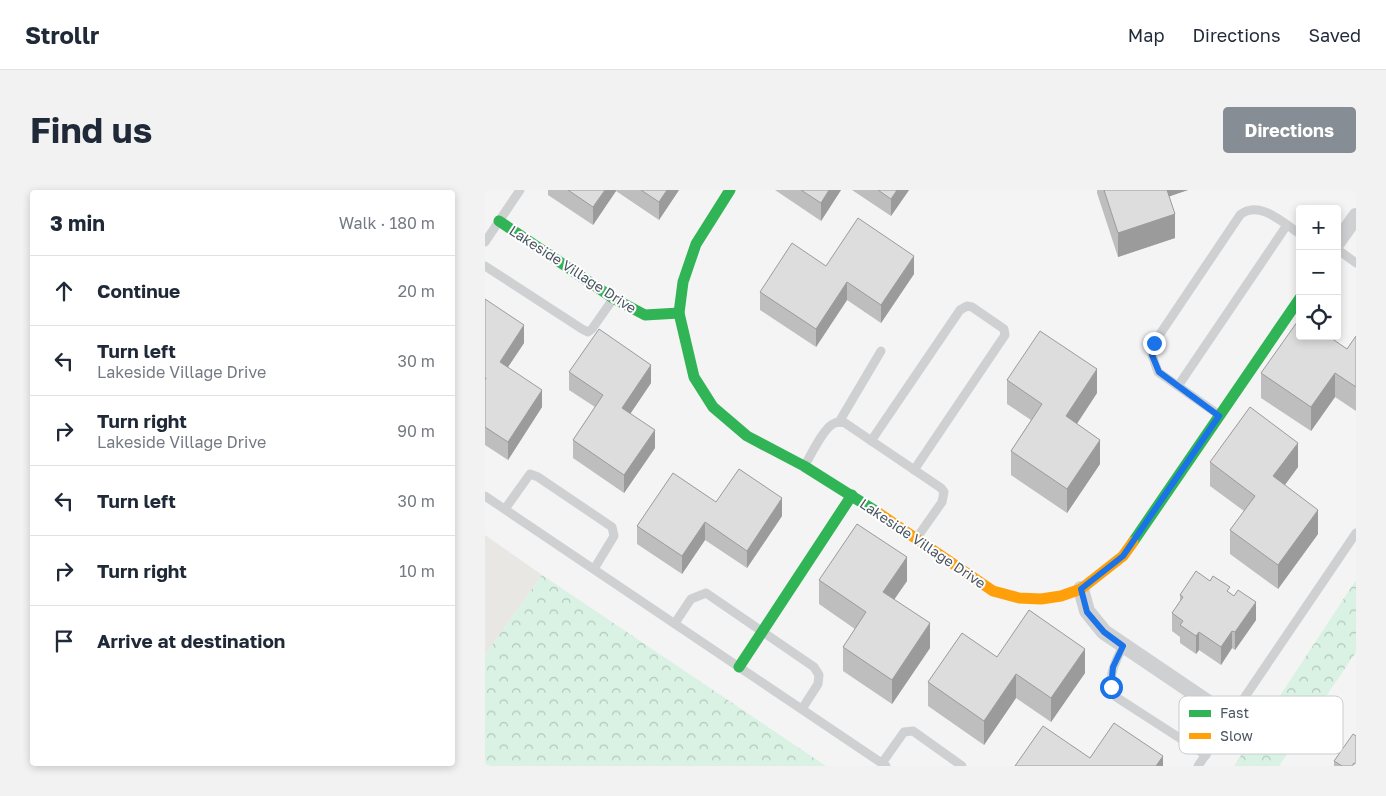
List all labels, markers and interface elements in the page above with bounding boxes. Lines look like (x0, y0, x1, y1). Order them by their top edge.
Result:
text: Strollr (25, 20, 99, 49)
text: Map (1128, 24, 1164, 46)
text: Directions (1192, 24, 1280, 46)
text: Saved (1308, 24, 1361, 46)
button: Directions (1223, 107, 1356, 153)
text: Find us (30, 109, 152, 151)
map controls (1296, 205, 1341, 340)
button: + (1296, 205, 1341, 250)
text: 3 min (50, 210, 105, 236)
text: Walk · 180 m (339, 213, 435, 233)
street label: Lakeside Village Drive (506, 222, 640, 316)
button: − (1296, 250, 1341, 295)
icon: ahead (50, 277, 78, 305)
text: Continue (97, 279, 180, 302)
text: 20 m (398, 281, 435, 301)
button: locate (1296, 295, 1341, 340)
route end (1143, 332, 1166, 355)
text: Turn left (97, 339, 176, 362)
icon: left (50, 347, 78, 375)
text: 30 m (398, 351, 435, 371)
text: Lakeside Village Drive (97, 362, 266, 382)
text: Turn right (97, 409, 187, 432)
icon: right (50, 417, 78, 445)
text: 90 m (397, 421, 435, 441)
text: Lakeside Village Drive (97, 432, 266, 452)
icon: left (50, 487, 78, 515)
text: Turn left (97, 489, 176, 512)
text: 30 m (398, 491, 435, 511)
street label: Lakeside Village Drive (857, 495, 989, 591)
icon: right (50, 557, 78, 585)
text: Turn right (97, 559, 187, 582)
text: 10 m (399, 561, 435, 581)
icon: arrive (50, 627, 78, 655)
text: Arrive at destination (97, 629, 285, 652)
route start (1100, 676, 1123, 699)
legend (1179, 696, 1343, 754)
text: Fast (1220, 704, 1249, 721)
text: Slow (1220, 727, 1253, 744)

